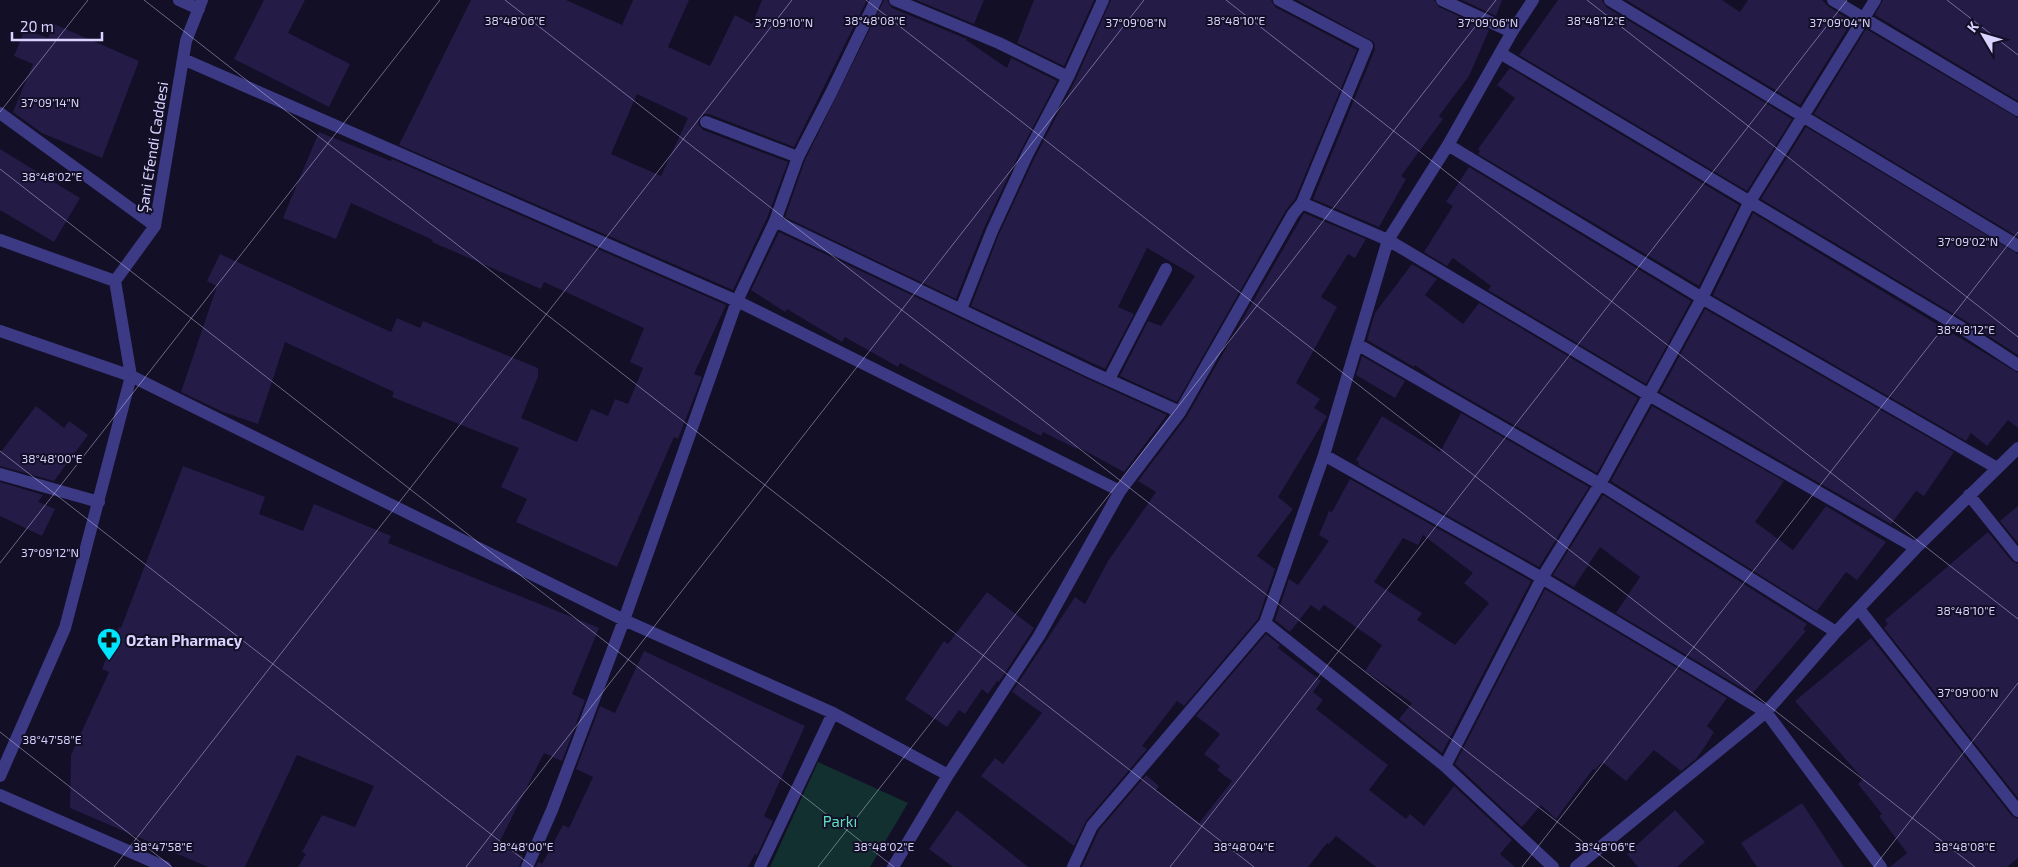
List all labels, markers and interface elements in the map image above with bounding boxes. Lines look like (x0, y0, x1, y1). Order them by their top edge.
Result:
scale bar (12, 10, 102, 42)
north arrow (1958, 10, 2008, 60)
text: 38°48'06"E (485, 13, 546, 27)
text: 38°48'08"E (845, 13, 906, 27)
text: 38°48'10"E (1207, 13, 1266, 27)
text: 38°48'12"E (1567, 13, 1625, 27)
text: 37°09'10"N (755, 15, 813, 29)
text: 37°09'08"N (1106, 15, 1167, 29)
text: 37°09'06"N (1458, 15, 1518, 29)
text: 37°09'04"N (1809, 15, 1871, 29)
text: 20 m (20, 17, 54, 35)
text: K (1963, 18, 1982, 35)
street label: Şani Efendi Caddesi (133, 80, 172, 214)
text: 37°09'14"N (21, 95, 79, 109)
text: 38°48'02"E (22, 169, 82, 183)
text: 37°09'02"N (1938, 234, 1998, 248)
text: 38°48'12"E (1937, 322, 1995, 336)
text: 38°48'00"E (22, 451, 83, 465)
text: 37°09'12"N (21, 545, 79, 559)
text: 38°48'10"E (1937, 603, 1996, 617)
pharmacy icon: Oztan Pharmacy (96, 627, 122, 661)
place label: Oztan Pharmacy (126, 631, 243, 650)
text: 37°09'00"N (1938, 685, 1998, 699)
text: 38°47'58"E (22, 732, 82, 746)
park label: Parkı (823, 812, 857, 830)
text: 38°47'58"E (133, 839, 193, 853)
text: 38°48'00"E (493, 839, 554, 853)
text: 38°48'02"E (854, 839, 914, 853)
text: 38°48'04"E (1213, 839, 1275, 853)
text: 38°48'06"E (1575, 839, 1636, 853)
text: 38°48'08"E (1935, 839, 1996, 853)

